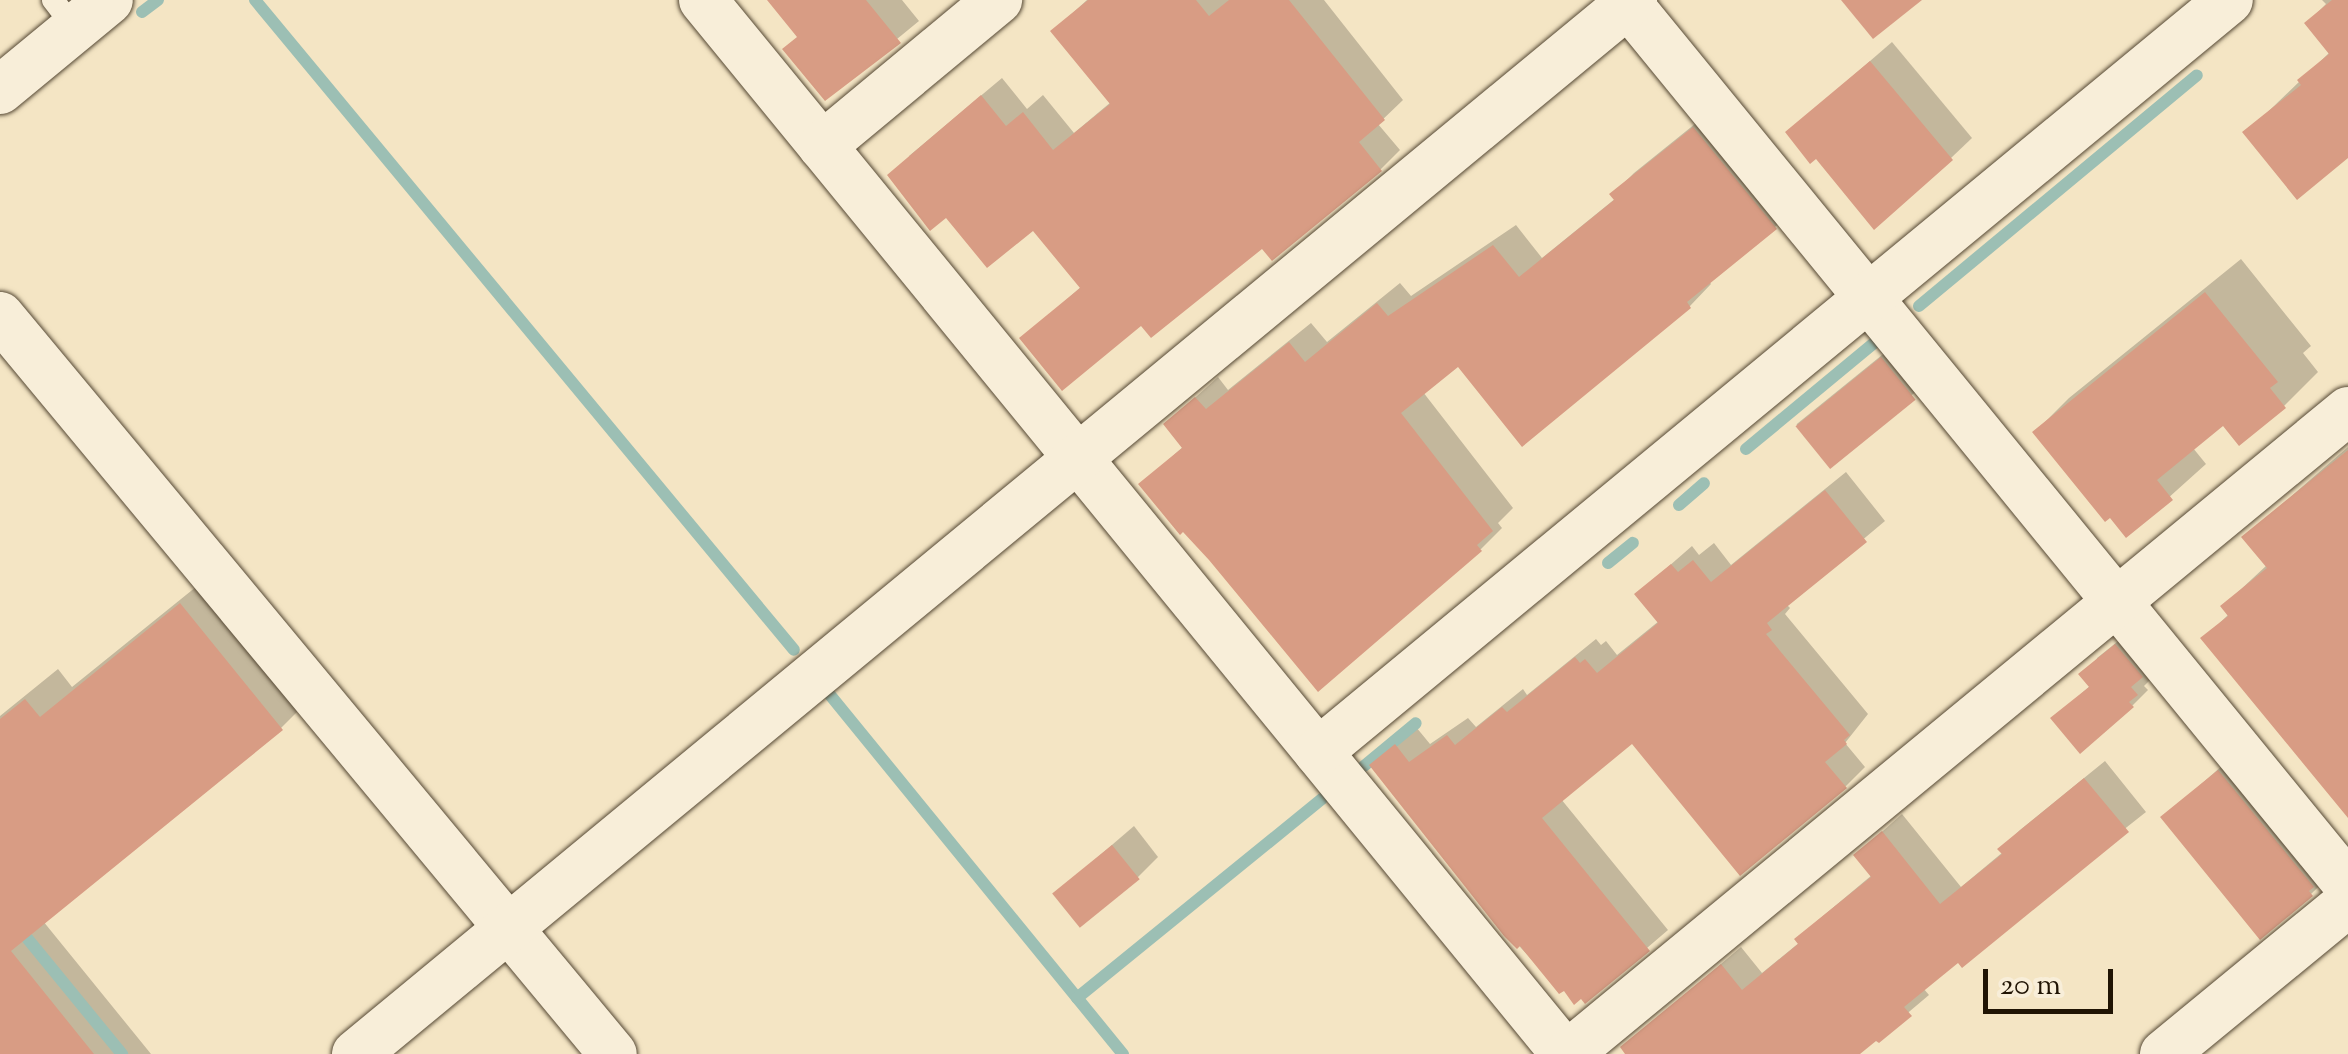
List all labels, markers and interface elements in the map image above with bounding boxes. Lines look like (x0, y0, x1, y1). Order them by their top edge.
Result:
scale bar (1988, 949, 2118, 1011)
text: 20 m (2000, 965, 2061, 1008)

